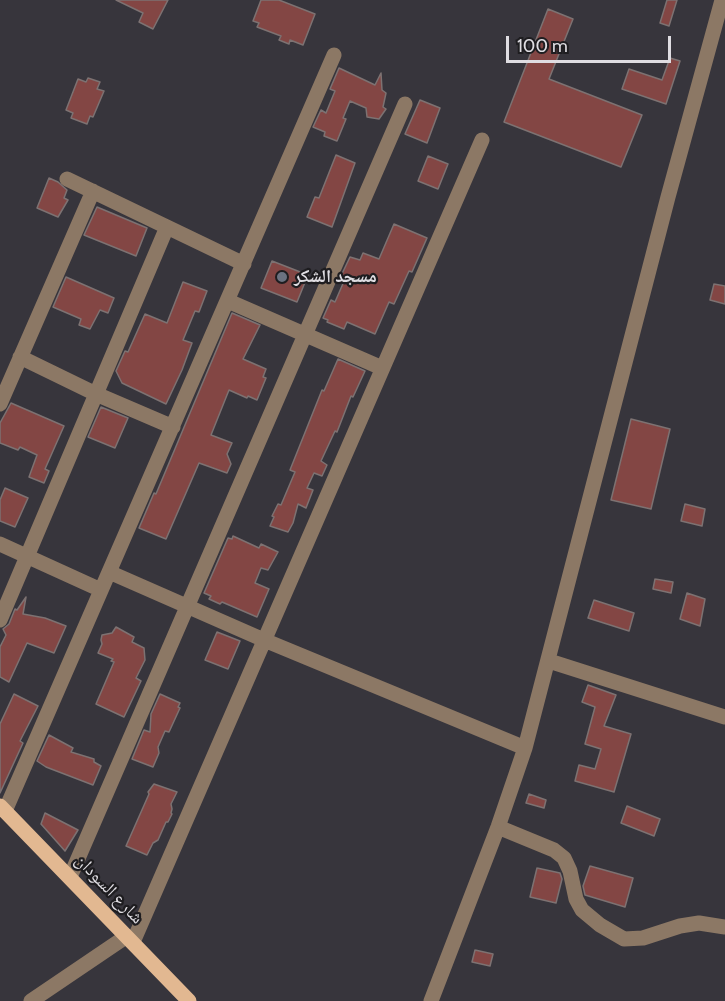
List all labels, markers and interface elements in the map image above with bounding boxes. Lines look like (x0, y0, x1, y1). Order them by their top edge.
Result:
scale bar (509, 24, 674, 62)
text: 100 m (517, 35, 568, 57)
place label: مسجد الشكر (294, 266, 377, 288)
marker: مسجد الشكر (275, 270, 289, 284)
street label: شارع السودان (70, 849, 148, 929)

